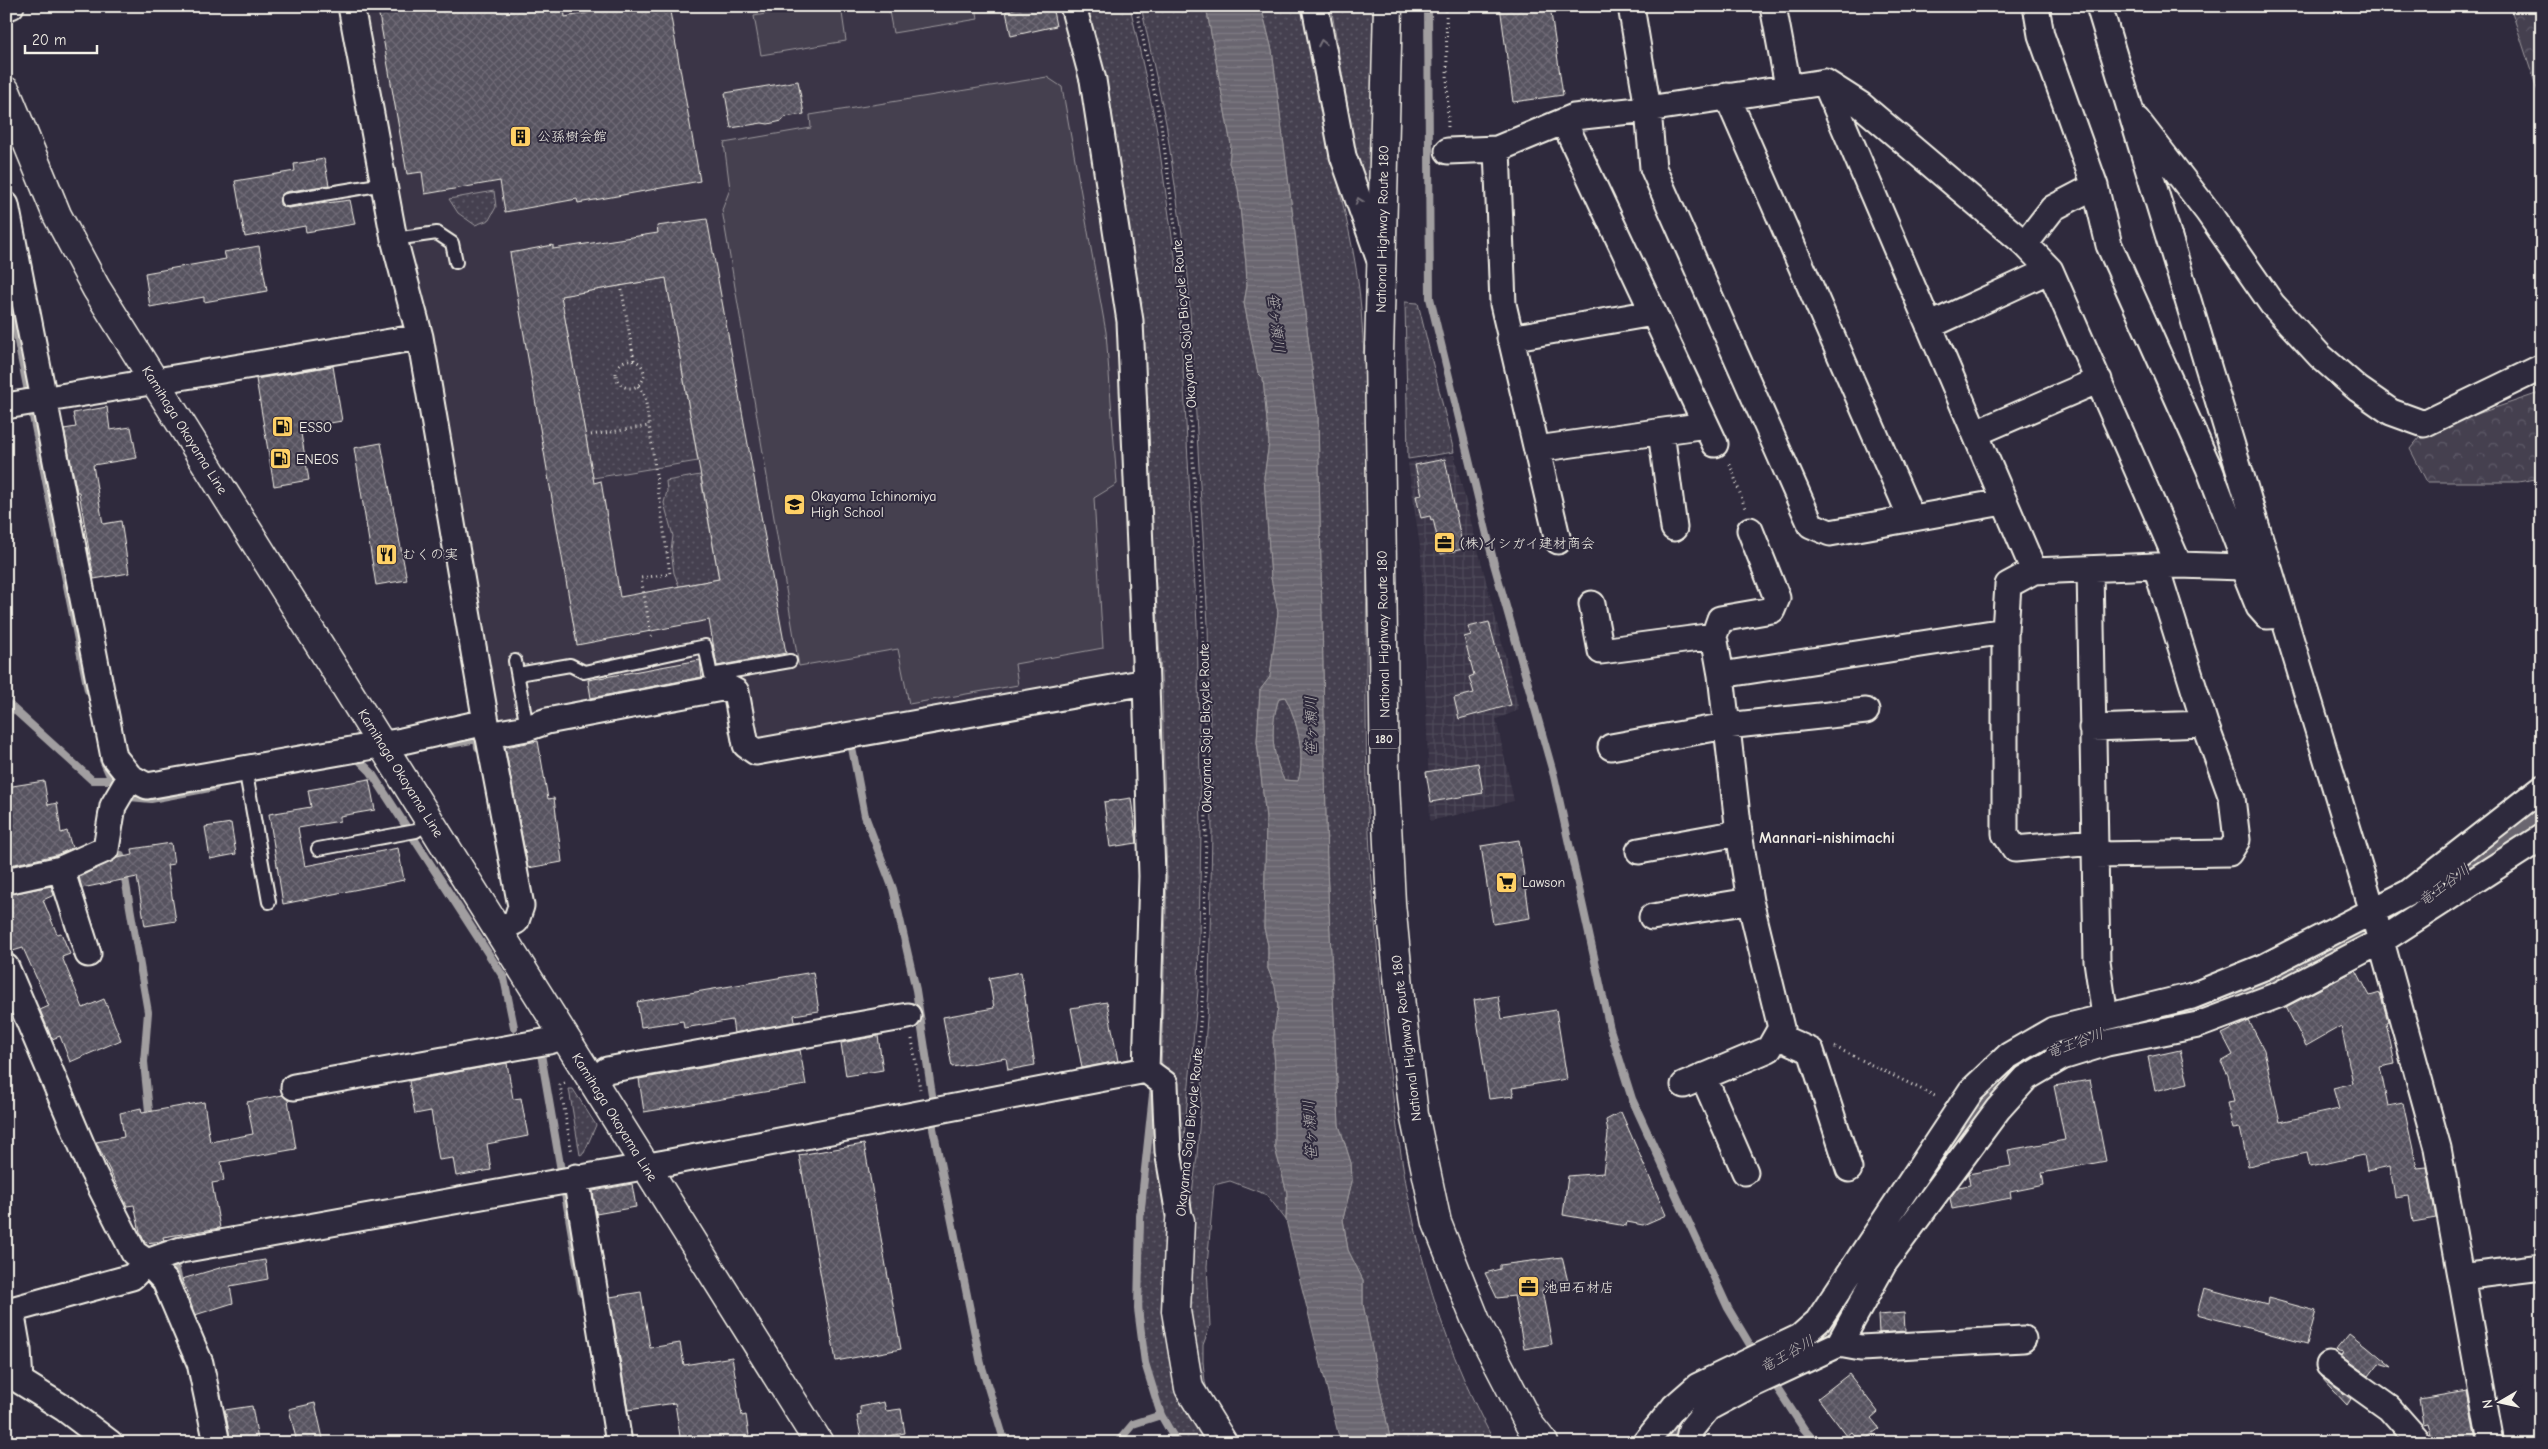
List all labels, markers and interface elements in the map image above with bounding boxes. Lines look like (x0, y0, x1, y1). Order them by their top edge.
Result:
scale bar (25, 22, 98, 54)
text: 20 m (32, 31, 66, 49)
one-way arrow (1317, 38, 1327, 47)
building icon: 公孫樹会館 (509, 124, 533, 148)
place label: 公孫樹会館 (537, 128, 607, 145)
street label: National Highway Route 180 (1373, 145, 1392, 313)
one-way arrow (1355, 197, 1365, 205)
street label: Okayama Soja Bicycle Route (1169, 239, 1200, 409)
water label: 笹ヶ瀬川 (1263, 292, 1289, 354)
street label: Kamihaga Okayama Line (138, 363, 231, 498)
fuel station icon: ESSO (271, 415, 295, 439)
place label: ESSO (299, 419, 332, 436)
fuel station icon: ENEOS (268, 447, 292, 471)
place label: ENEOS (296, 451, 339, 468)
place label: Okayama Ichinomiya High School (811, 488, 937, 521)
school or university icon: Okayama Ichinomiya High School (783, 492, 807, 516)
office icon: (株)イシガイ建材商会 (1432, 531, 1456, 555)
place label: (株)イシガイ建材商会 (1460, 535, 1595, 552)
restaurant icon: むくの実 (374, 542, 398, 566)
place label: むくの実 (402, 546, 458, 563)
street label: National Highway Route 180 (1374, 550, 1393, 718)
street label: Okayama Soja Bicycle Route (1196, 643, 1215, 813)
water label: 笹ヶ瀬川 (1301, 696, 1321, 756)
street label: Kamihaga Okayama Line (354, 706, 447, 841)
road number: 180 (1369, 730, 1399, 749)
district label: Mannari-nishimachi (1759, 829, 1895, 847)
water label: 竜王谷川 (2414, 860, 2474, 910)
supermarket icon: Lawson (1494, 870, 1518, 894)
place label: Lawson (1522, 874, 1565, 891)
street label: National Highway Route 180 (1388, 954, 1425, 1122)
water label: 竜王谷川 (2044, 1024, 2106, 1062)
street label: Okayama Soja Bicycle Route (1172, 1047, 1207, 1217)
street label: Kamihaga Okayama Line (568, 1050, 661, 1185)
water label: 笹ヶ瀬川 (1299, 1100, 1321, 1160)
office icon: 池田石材店 (1516, 1275, 1540, 1299)
place label: 池田石材店 (1544, 1279, 1614, 1296)
water label: 竜王谷川 (1756, 1332, 1818, 1376)
north arrow (2476, 1376, 2526, 1426)
text: N (2479, 1398, 2497, 1410)

